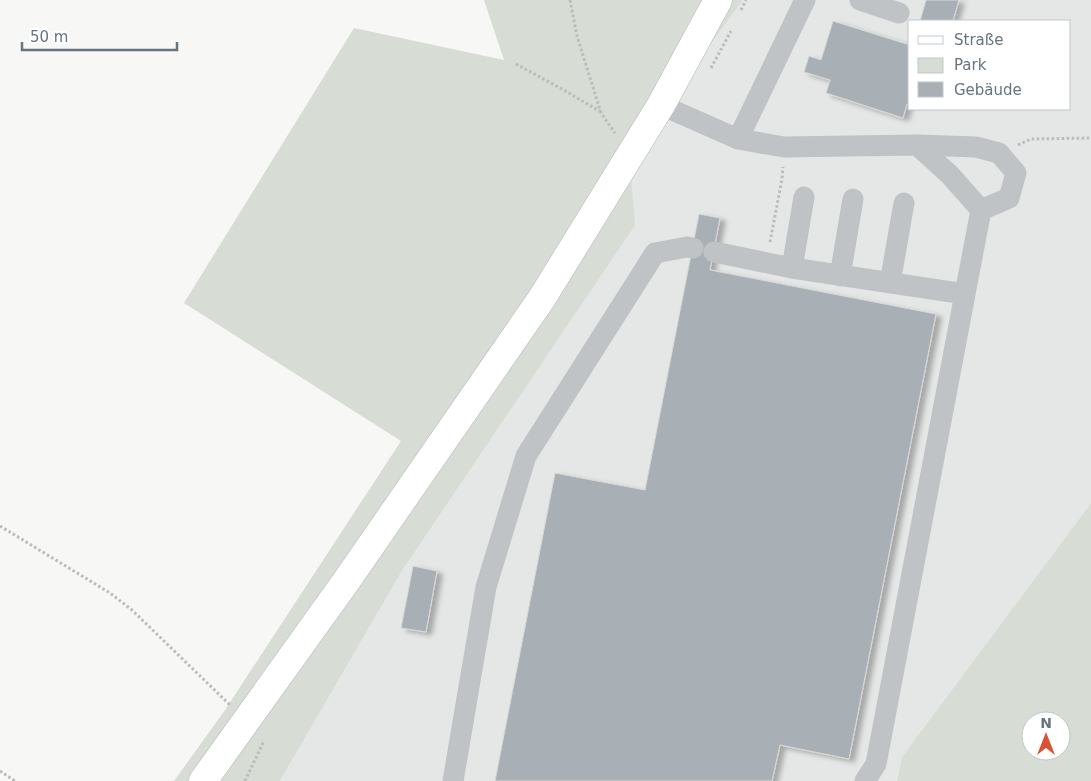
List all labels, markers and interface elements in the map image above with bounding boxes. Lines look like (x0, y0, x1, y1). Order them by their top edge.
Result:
scale bar (22, 20, 178, 52)
legend (908, 20, 1071, 110)
text: 50 m (30, 28, 68, 46)
text: Straße (954, 31, 1003, 49)
text: Park (954, 56, 987, 74)
text: Gebäude (954, 81, 1022, 99)
north arrow (1021, 711, 1071, 761)
text: N (1040, 715, 1052, 731)

